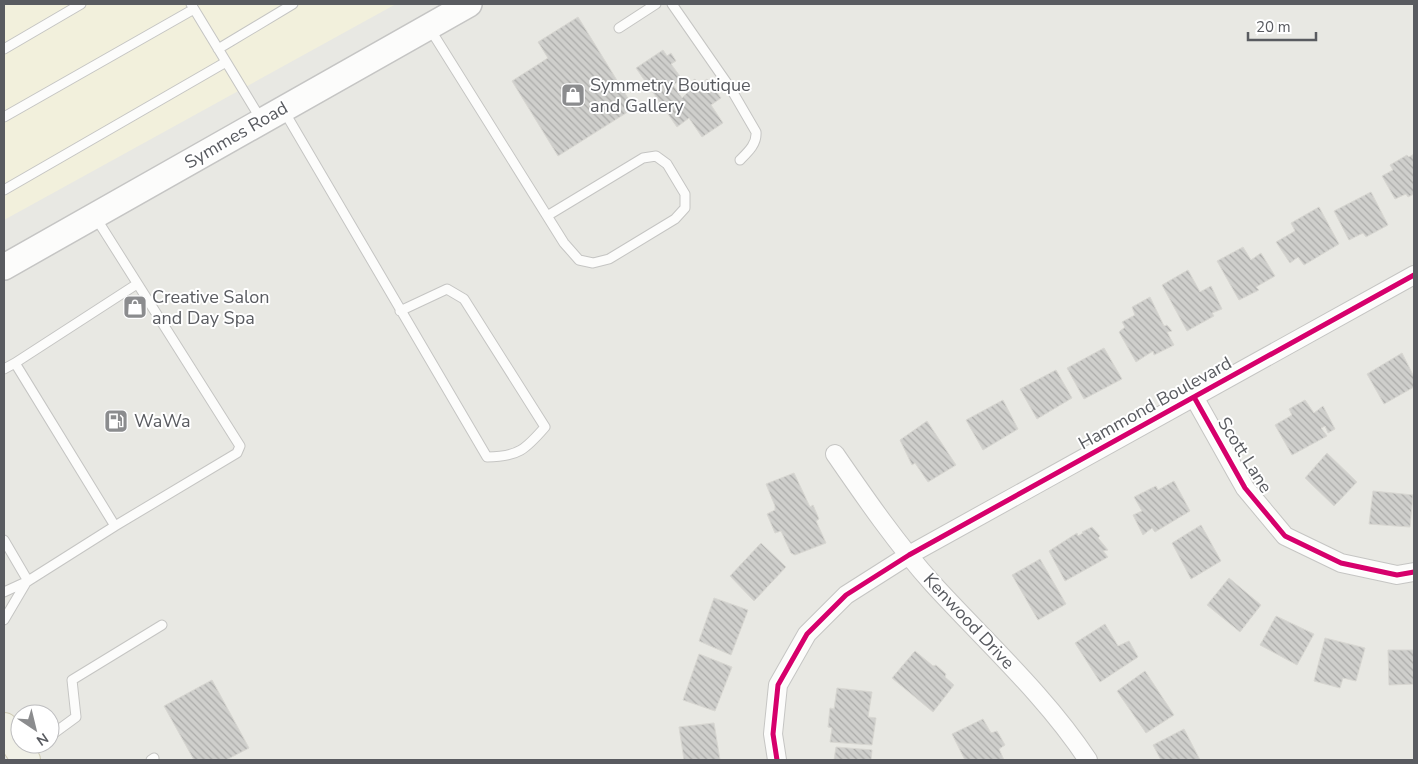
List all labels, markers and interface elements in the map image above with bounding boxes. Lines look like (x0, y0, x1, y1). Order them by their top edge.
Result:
scale bar (1248, 10, 1316, 42)
text: 20 m (1256, 17, 1291, 37)
place label: Symmetry Boutique and Gallery (590, 73, 751, 118)
shop icon: Symmetry Boutique and Gallery (560, 82, 586, 108)
street label: Symmes Road (180, 96, 292, 174)
place label: Creative Salon and Day Spa (152, 285, 269, 330)
shop icon: Creative Salon and Day Spa (122, 294, 148, 320)
street label: Hammond Boulevard (1074, 351, 1236, 455)
fuel station icon: WaWa (103, 408, 129, 434)
place label: WaWa (134, 409, 191, 433)
street label: Scott Lane (1212, 412, 1278, 498)
street label: Kenwood Drive (918, 568, 1020, 674)
north arrow (10, 704, 60, 754)
text: N (32, 728, 52, 750)

